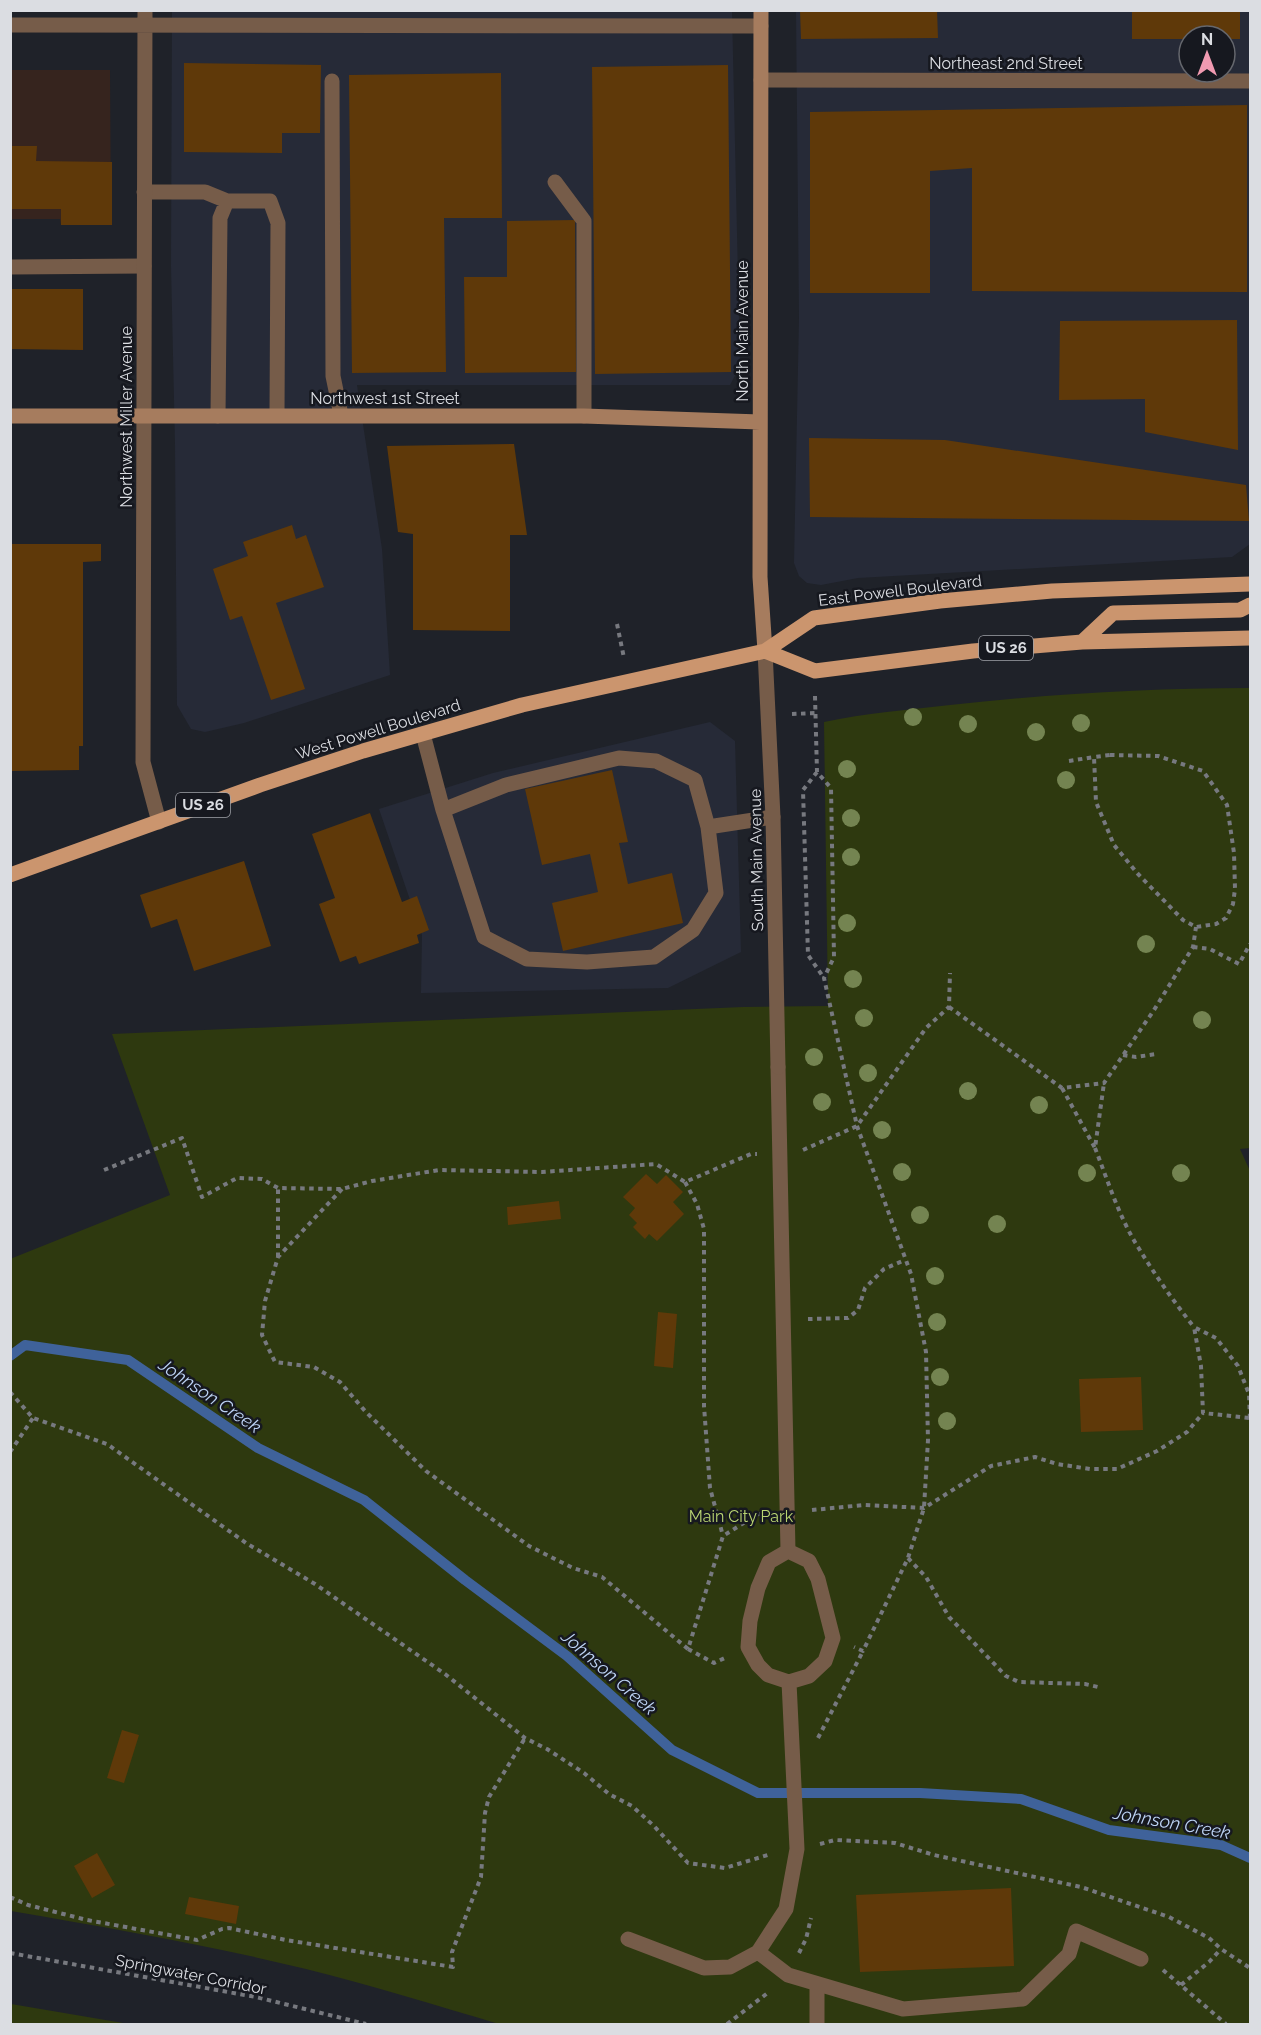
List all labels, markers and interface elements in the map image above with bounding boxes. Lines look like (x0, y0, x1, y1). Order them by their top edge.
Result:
north arrow (1177, 24, 1237, 84)
text: N (1201, 30, 1213, 49)
street label: Northeast 2nd Street (929, 54, 1083, 73)
street label: North Main Avenue (733, 260, 752, 402)
street label: Northwest Miller Avenue (117, 326, 136, 508)
street label: Northwest 1st Street (310, 389, 460, 408)
street label: East Powell Boulevard (817, 571, 983, 610)
road number: US 26 (979, 636, 1033, 660)
street label: West Powell Boulevard (293, 695, 463, 764)
street label: South Main Avenue (746, 788, 767, 932)
road number: US 26 (176, 793, 230, 817)
water label: Johnson Creek (154, 1353, 266, 1438)
park label: Main City Park (689, 1507, 794, 1526)
water label: Johnson Creek (557, 1625, 661, 1720)
water label: Johnson Creek (1111, 1802, 1233, 1843)
street label: Springwater Corridor (114, 1951, 268, 1999)

